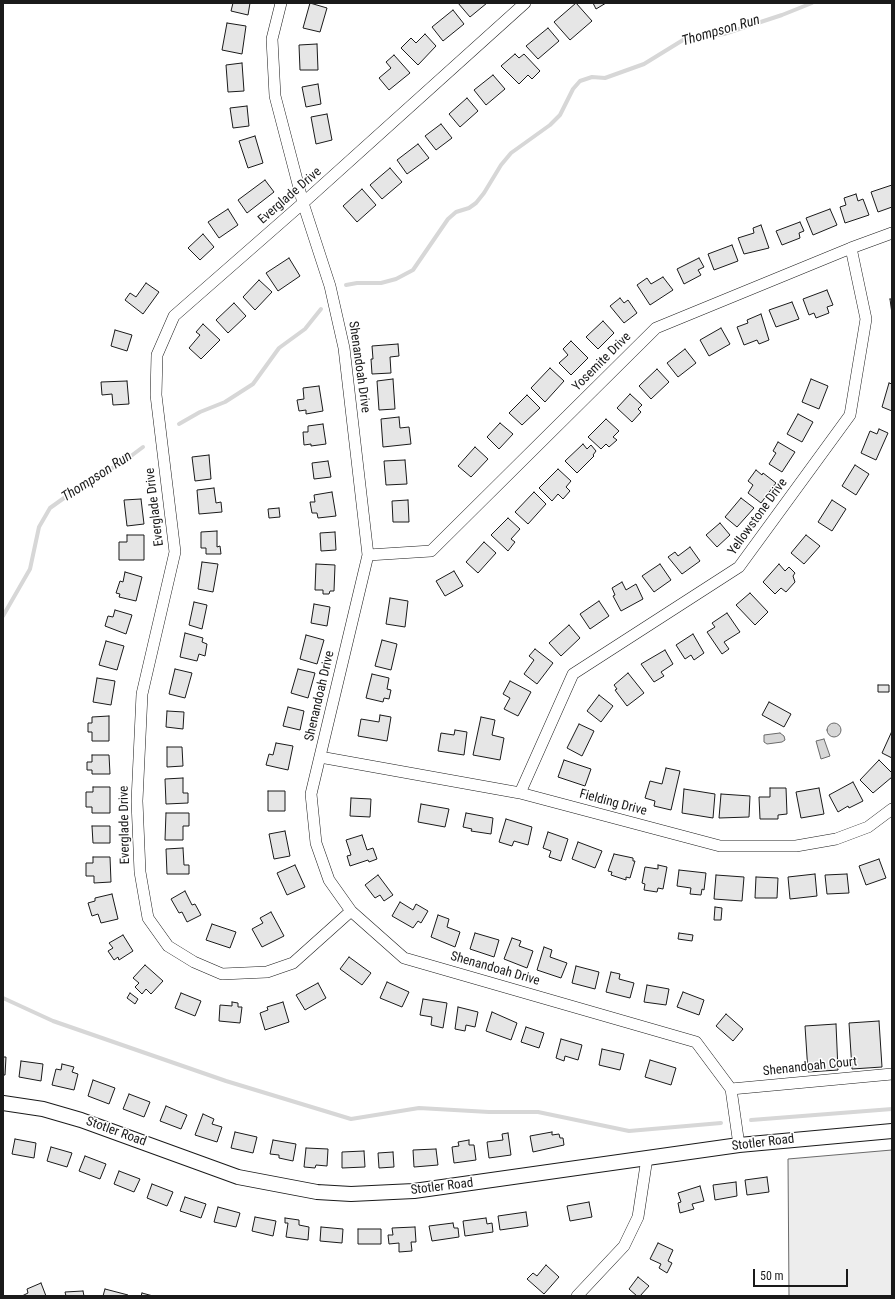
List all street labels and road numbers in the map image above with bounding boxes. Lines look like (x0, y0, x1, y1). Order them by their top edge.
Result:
street label: Everglade Drive (255, 164, 325, 228)
street label: Shenandoah Drive (345, 320, 373, 414)
street label: Yosemite Drive (569, 329, 635, 395)
street label: Everglade Drive (142, 467, 168, 547)
street label: Yellowstone Drive (725, 476, 791, 558)
street label: Shenandoah Drive (302, 649, 338, 743)
street label: Everglade Drive (117, 785, 133, 865)
street label: Fielding Drive (577, 786, 649, 820)
street label: Shenandoah Drive (448, 949, 542, 989)
street label: Shenandoah Court (762, 1054, 858, 1080)
street label: Stotler Road (84, 1114, 148, 1150)
street label: Stotler Road (731, 1131, 795, 1155)
street label: Stotler Road (410, 1175, 474, 1199)

